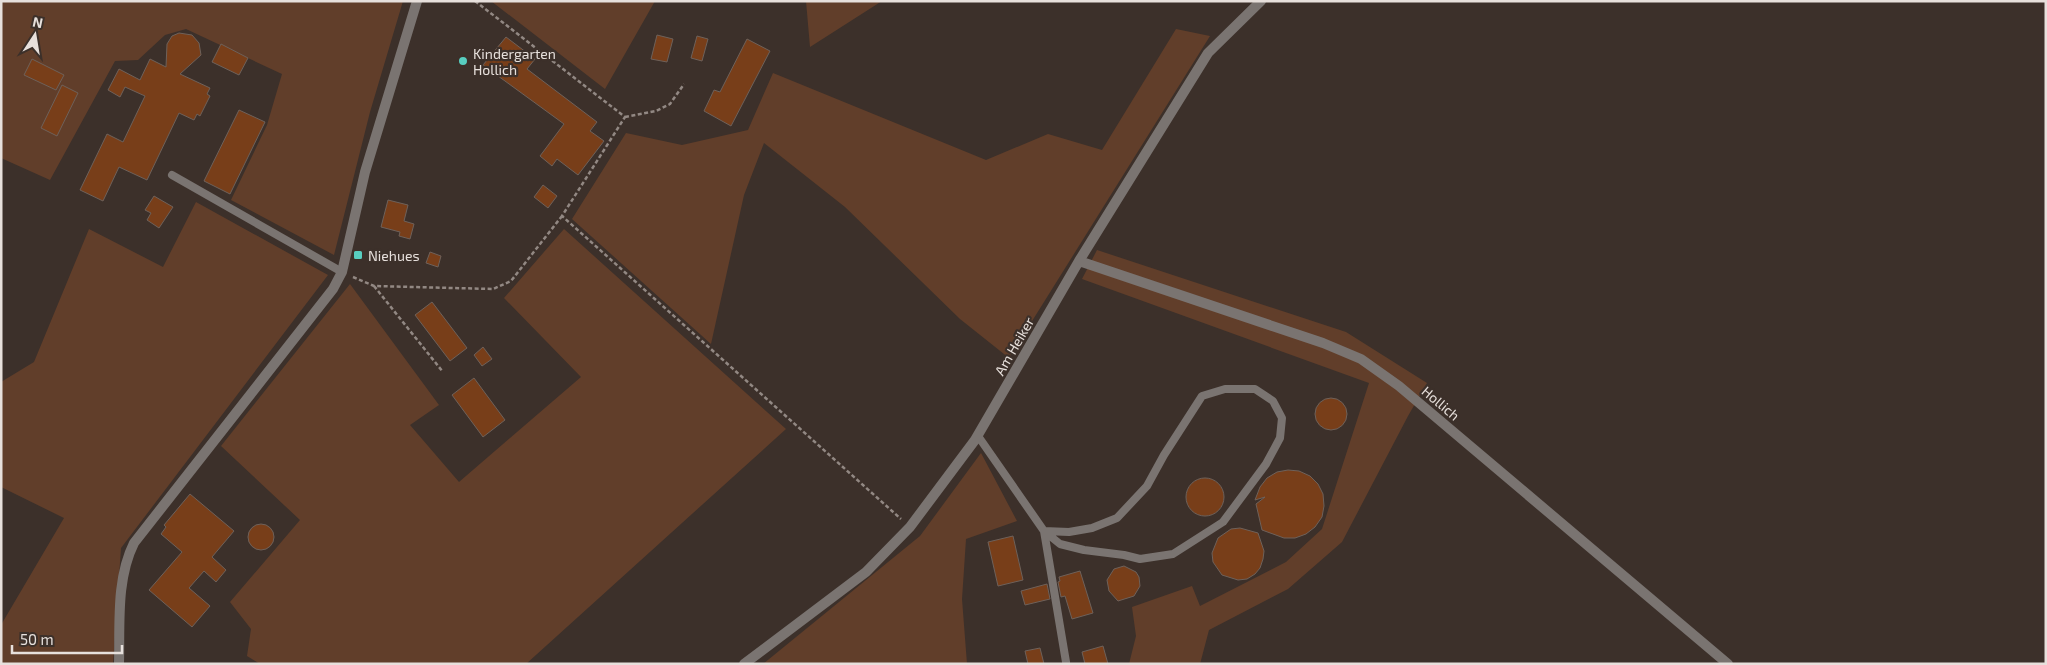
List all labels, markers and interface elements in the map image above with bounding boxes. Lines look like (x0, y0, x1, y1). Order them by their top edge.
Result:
north arrow (10, 10, 60, 60)
text: N (31, 12, 45, 31)
place label: Kindergarten Hollich (473, 45, 556, 78)
marker: Kindergarten Hollich (457, 55, 469, 67)
place label: Niehues (368, 247, 420, 264)
marker: Niehues (352, 249, 364, 261)
street label: Am Heiker (991, 313, 1038, 378)
street label: Hollich (1419, 382, 1463, 424)
scale bar (12, 622, 122, 654)
text: 50 m (20, 630, 54, 648)

